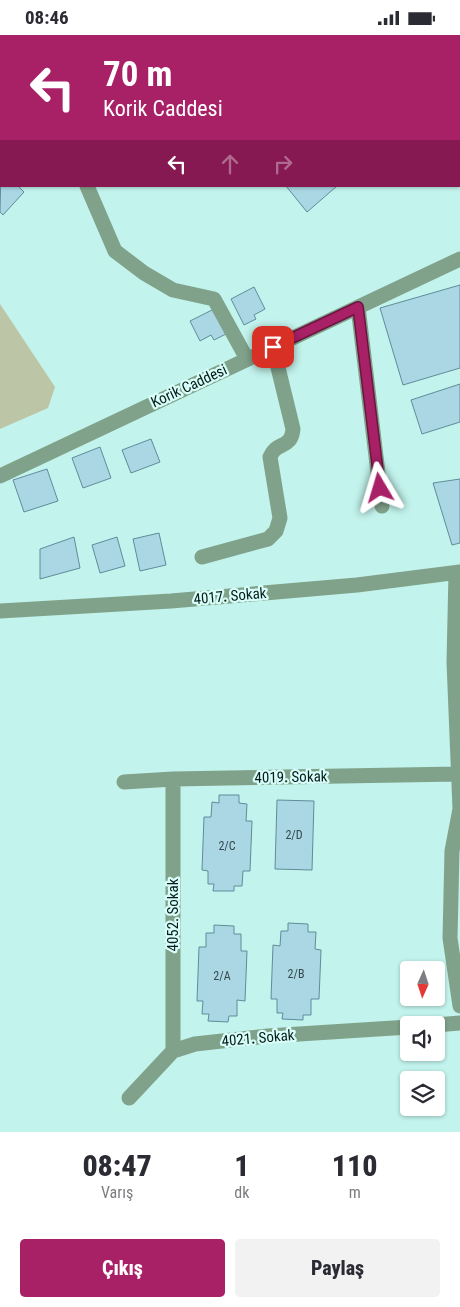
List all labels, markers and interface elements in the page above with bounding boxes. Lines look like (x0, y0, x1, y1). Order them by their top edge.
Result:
text: 08:46 (25, 6, 69, 29)
text: 70 m (103, 54, 172, 95)
icon: left (20, 55, 85, 120)
text: Korik Caddesi (103, 96, 223, 121)
icon: left (163, 150, 191, 178)
icon: ahead (216, 150, 244, 178)
icon: right (269, 150, 297, 178)
pin (252, 326, 294, 368)
icon: arrive (259, 333, 287, 361)
street label: Korik Caddesi (148, 361, 230, 411)
position arrow (353, 461, 405, 513)
street label: 4017. Sokak (193, 584, 267, 608)
street label: 4019. Sokak (254, 767, 328, 787)
house number: 2/D (285, 828, 303, 842)
house number: 2/C (218, 839, 236, 853)
street label: 4052. Sokak (164, 878, 182, 952)
north arrow (400, 961, 445, 1006)
map controls (400, 961, 445, 1116)
house number: 2/B (288, 967, 304, 981)
house number: 2/A (213, 969, 231, 983)
button: sound (400, 1016, 445, 1061)
street label: 4021. Sokak (221, 1026, 295, 1050)
button: layers (400, 1071, 445, 1116)
text: 08:47 (82, 1148, 152, 1183)
text: 1 (234, 1148, 249, 1183)
text: 110 (332, 1148, 378, 1183)
text: Varış (101, 1183, 133, 1202)
text: dk (234, 1183, 249, 1202)
text: m (349, 1183, 361, 1202)
button: Çıkış (20, 1239, 225, 1297)
button: Paylaş (235, 1239, 440, 1297)

